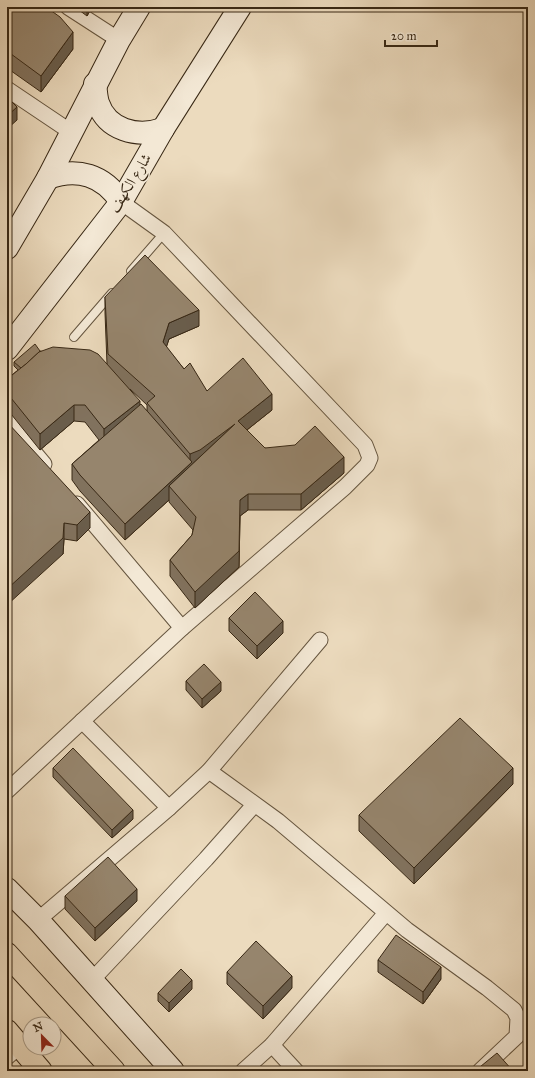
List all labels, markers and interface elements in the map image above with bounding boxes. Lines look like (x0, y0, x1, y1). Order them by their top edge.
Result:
scale bar (385, 22, 437, 48)
text: 20 m (391, 29, 417, 43)
street label: شارع الكهف (105, 150, 159, 218)
north arrow (22, 1016, 62, 1056)
text: N (31, 1019, 46, 1035)

